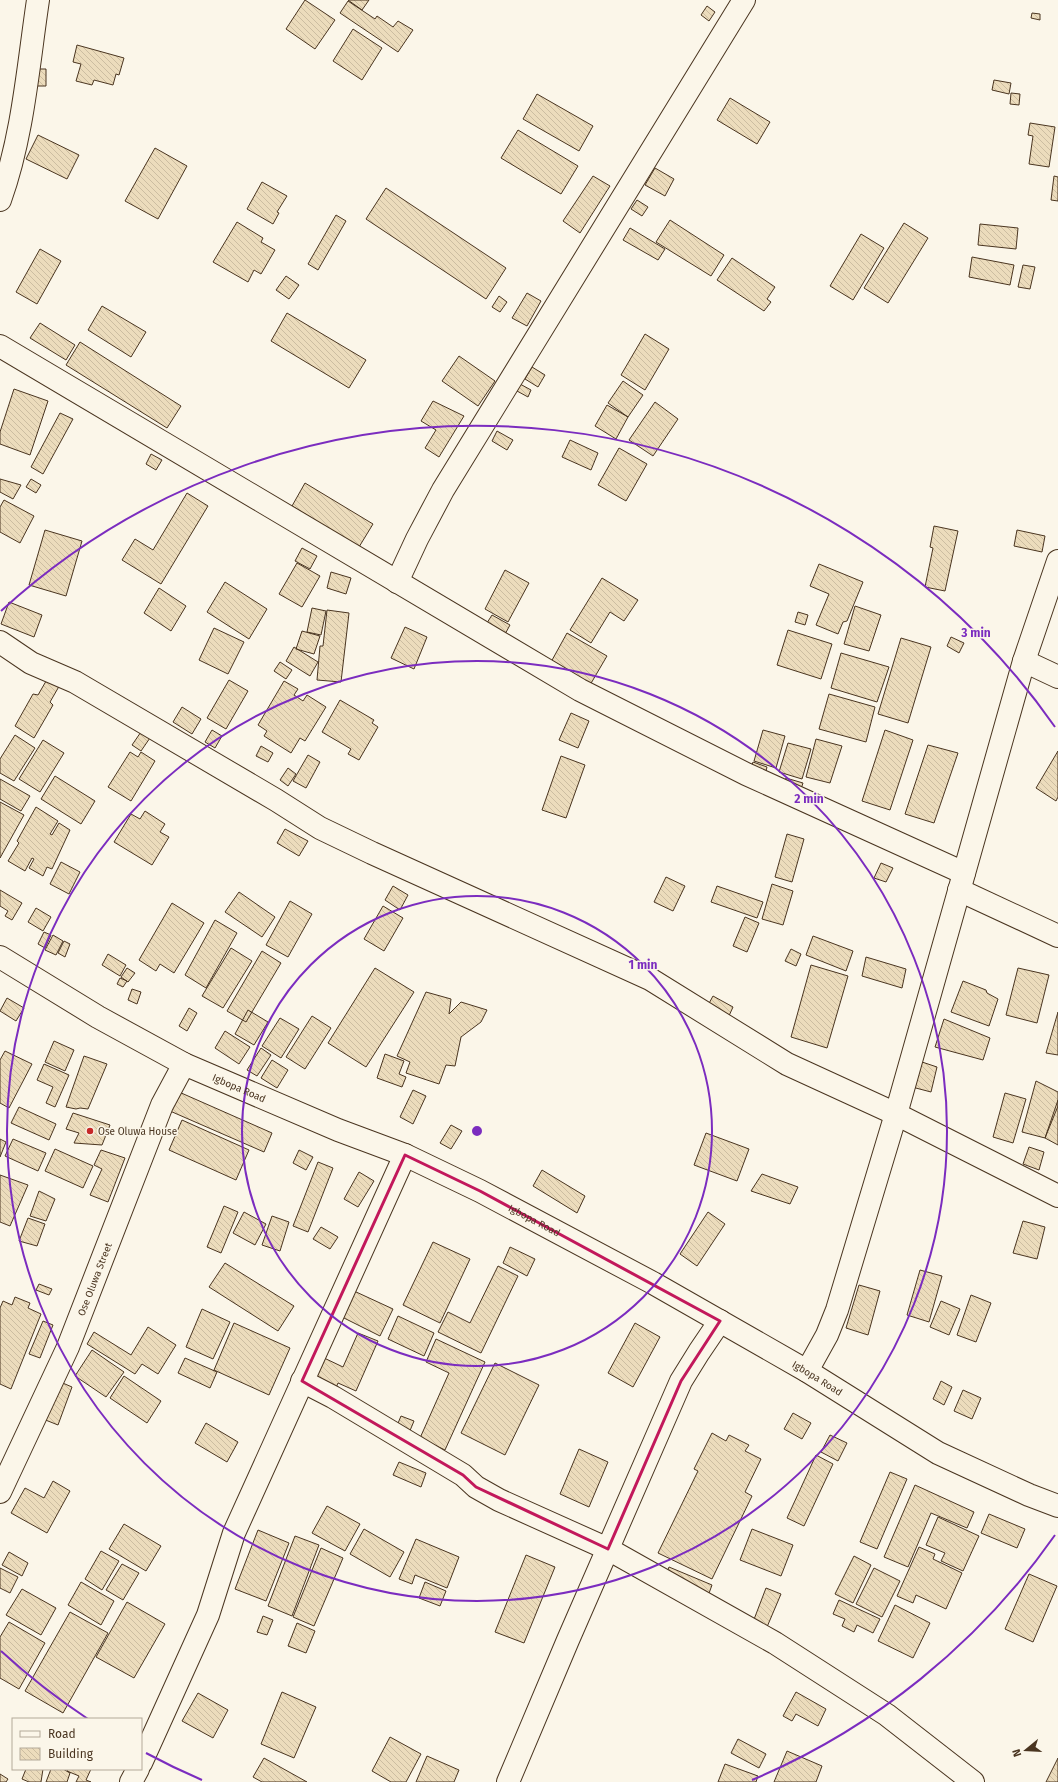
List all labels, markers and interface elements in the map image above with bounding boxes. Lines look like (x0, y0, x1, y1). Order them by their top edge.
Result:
text: 3 min (960, 626, 991, 640)
text: 2 min (794, 792, 824, 806)
text: 1 min (629, 958, 657, 972)
street label: Igbopa Road (210, 1072, 267, 1105)
centre of rings (470, 1124, 484, 1138)
marker: Ose Oluwa House (85, 1126, 95, 1136)
place label: Ose Oluwa House (98, 1126, 177, 1138)
street label: Igbopa Road (506, 1202, 562, 1240)
street label: Ose Oluwa Street (76, 1241, 115, 1318)
street label: Igbopa Road (790, 1359, 844, 1399)
legend (12, 1718, 142, 1770)
text: Road (48, 1727, 76, 1741)
north arrow (1006, 1730, 1046, 1770)
text: Building (48, 1747, 94, 1761)
text: N (1010, 1747, 1024, 1758)

